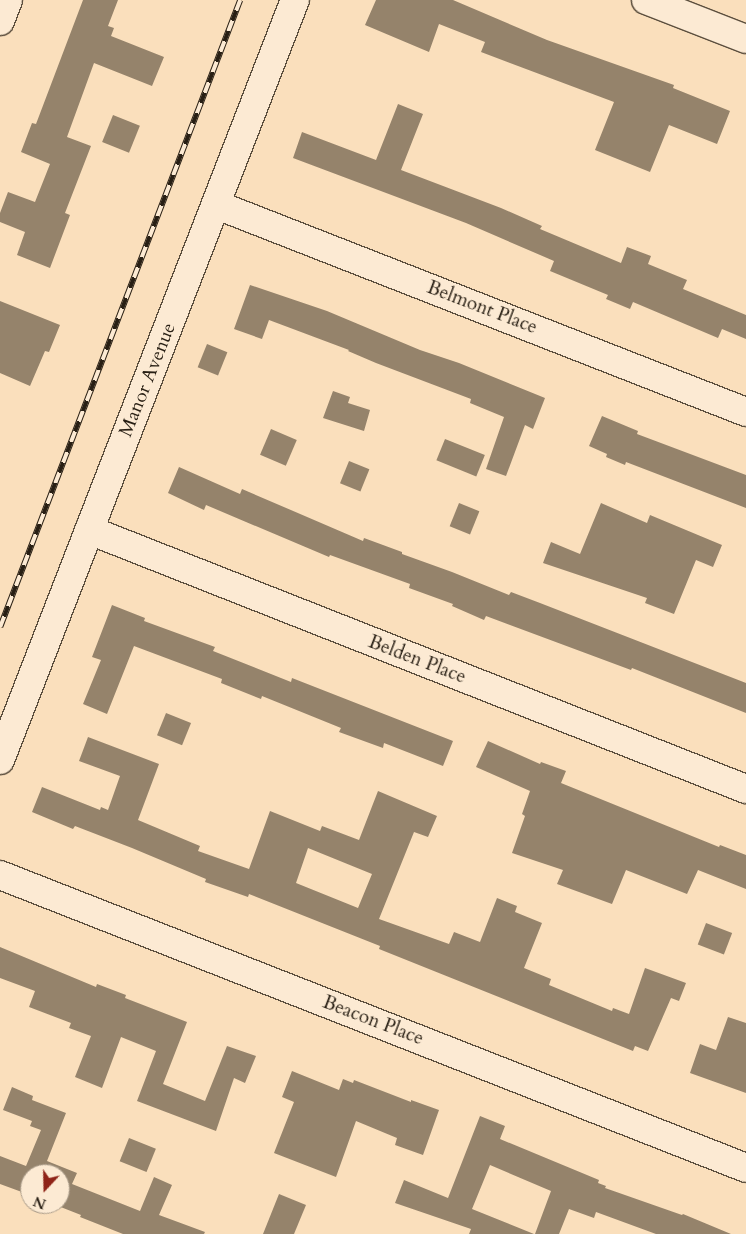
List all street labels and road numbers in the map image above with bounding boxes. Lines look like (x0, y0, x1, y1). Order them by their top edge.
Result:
street label: Belmont Place (424, 277, 540, 339)
street label: Manor Avenue (115, 320, 181, 440)
street label: Belden Place (365, 631, 469, 689)
street label: Beacon Place (319, 991, 427, 1051)

